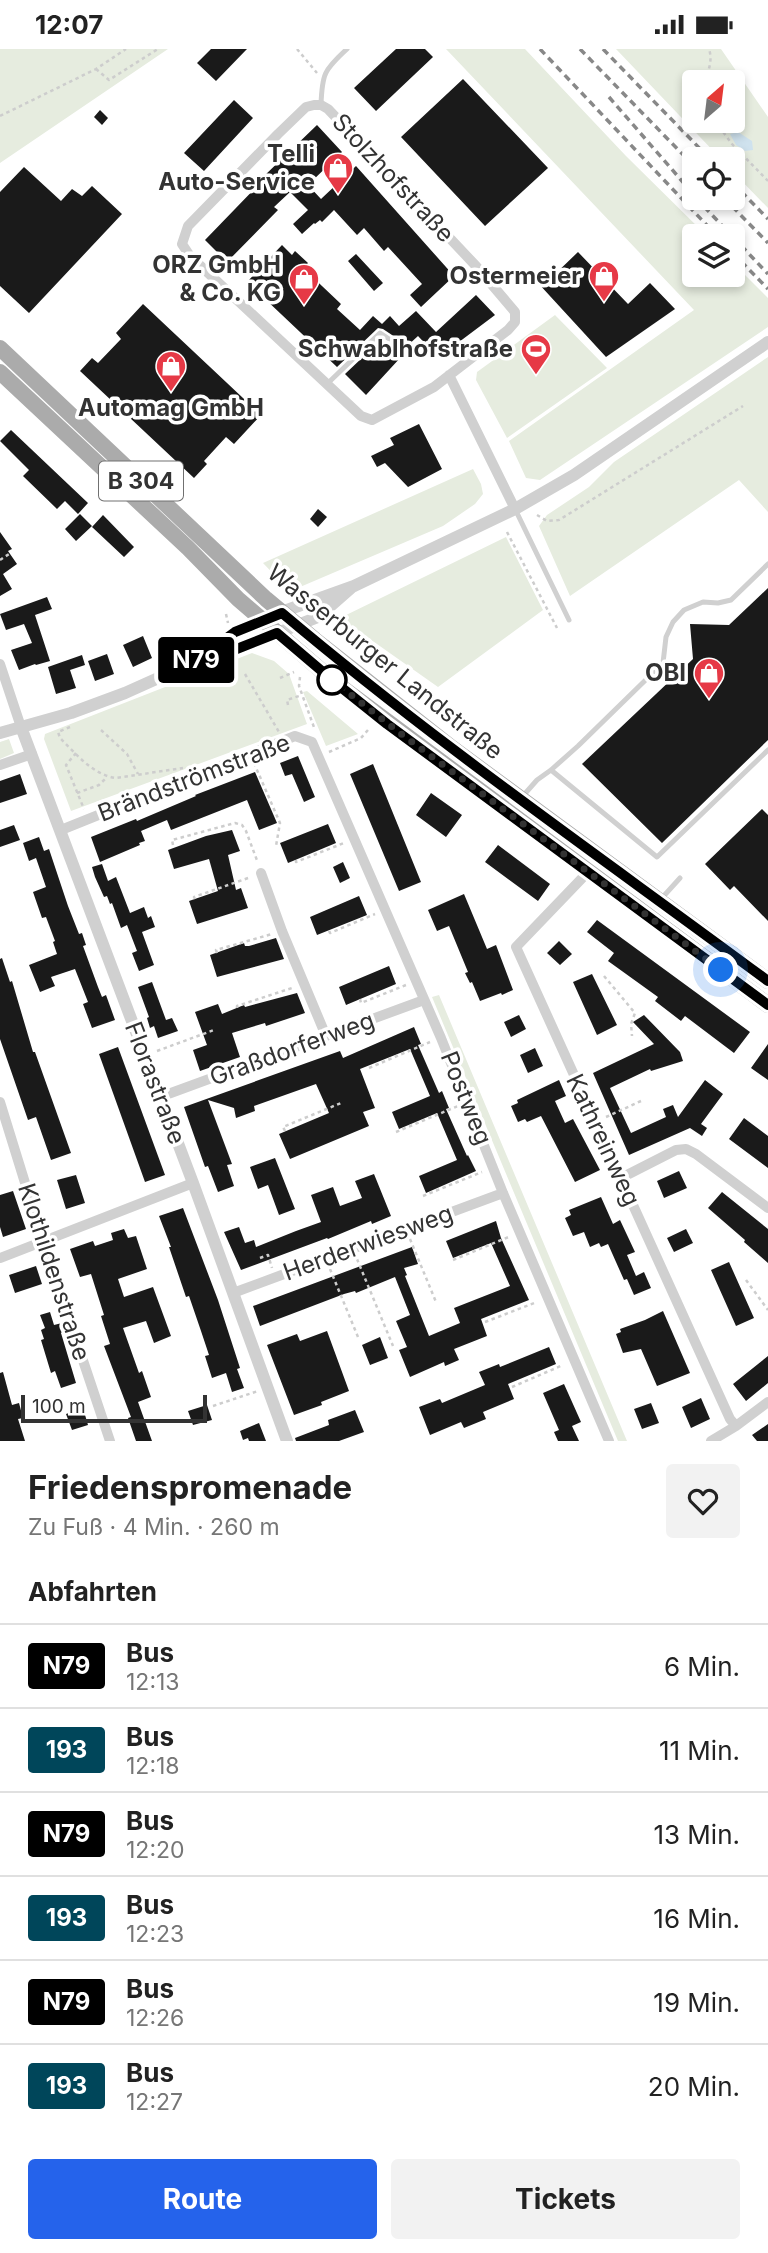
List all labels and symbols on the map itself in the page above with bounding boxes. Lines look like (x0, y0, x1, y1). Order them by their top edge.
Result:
north arrow (682, 70, 746, 133)
street label: Stolzhofstraße (326, 107, 460, 248)
place label: Telli Auto-Service (158, 139, 315, 196)
shop icon: Telli Auto-Service (321, 151, 355, 195)
place label: ORZ GmbH & Co. KG (152, 250, 281, 307)
shop icon: Ostermeier (587, 259, 621, 303)
place label: Ostermeier (449, 261, 581, 290)
shop icon: ORZ GmbH & Co. KG (287, 262, 321, 306)
sports icon: Schwablhofstraße (519, 332, 553, 376)
place label: Schwablhofstraße (298, 334, 513, 363)
shop icon: Automag GmbH (154, 349, 188, 393)
place label: Automag GmbH (78, 393, 264, 422)
road number: B 304 (99, 461, 183, 501)
street label: Wasserburger Landstraße (262, 558, 509, 766)
line badge: N79 (156, 637, 236, 683)
shop icon: OBI (692, 656, 726, 700)
place label: OBI (645, 658, 686, 687)
unlabelled marker (317, 665, 347, 695)
street label: Brändströmstraße (94, 728, 294, 828)
your location (703, 952, 738, 987)
street label: Graßdorferweg (206, 1005, 378, 1092)
street label: Florastraße (119, 1018, 192, 1148)
street label: Postweg (435, 1047, 498, 1149)
street label: Kathreinweg (560, 1069, 647, 1210)
street label: Klothildenstraße (12, 1180, 97, 1364)
street label: Herderwiesweg (279, 1198, 457, 1287)
scale bar (21, 1392, 206, 1424)

